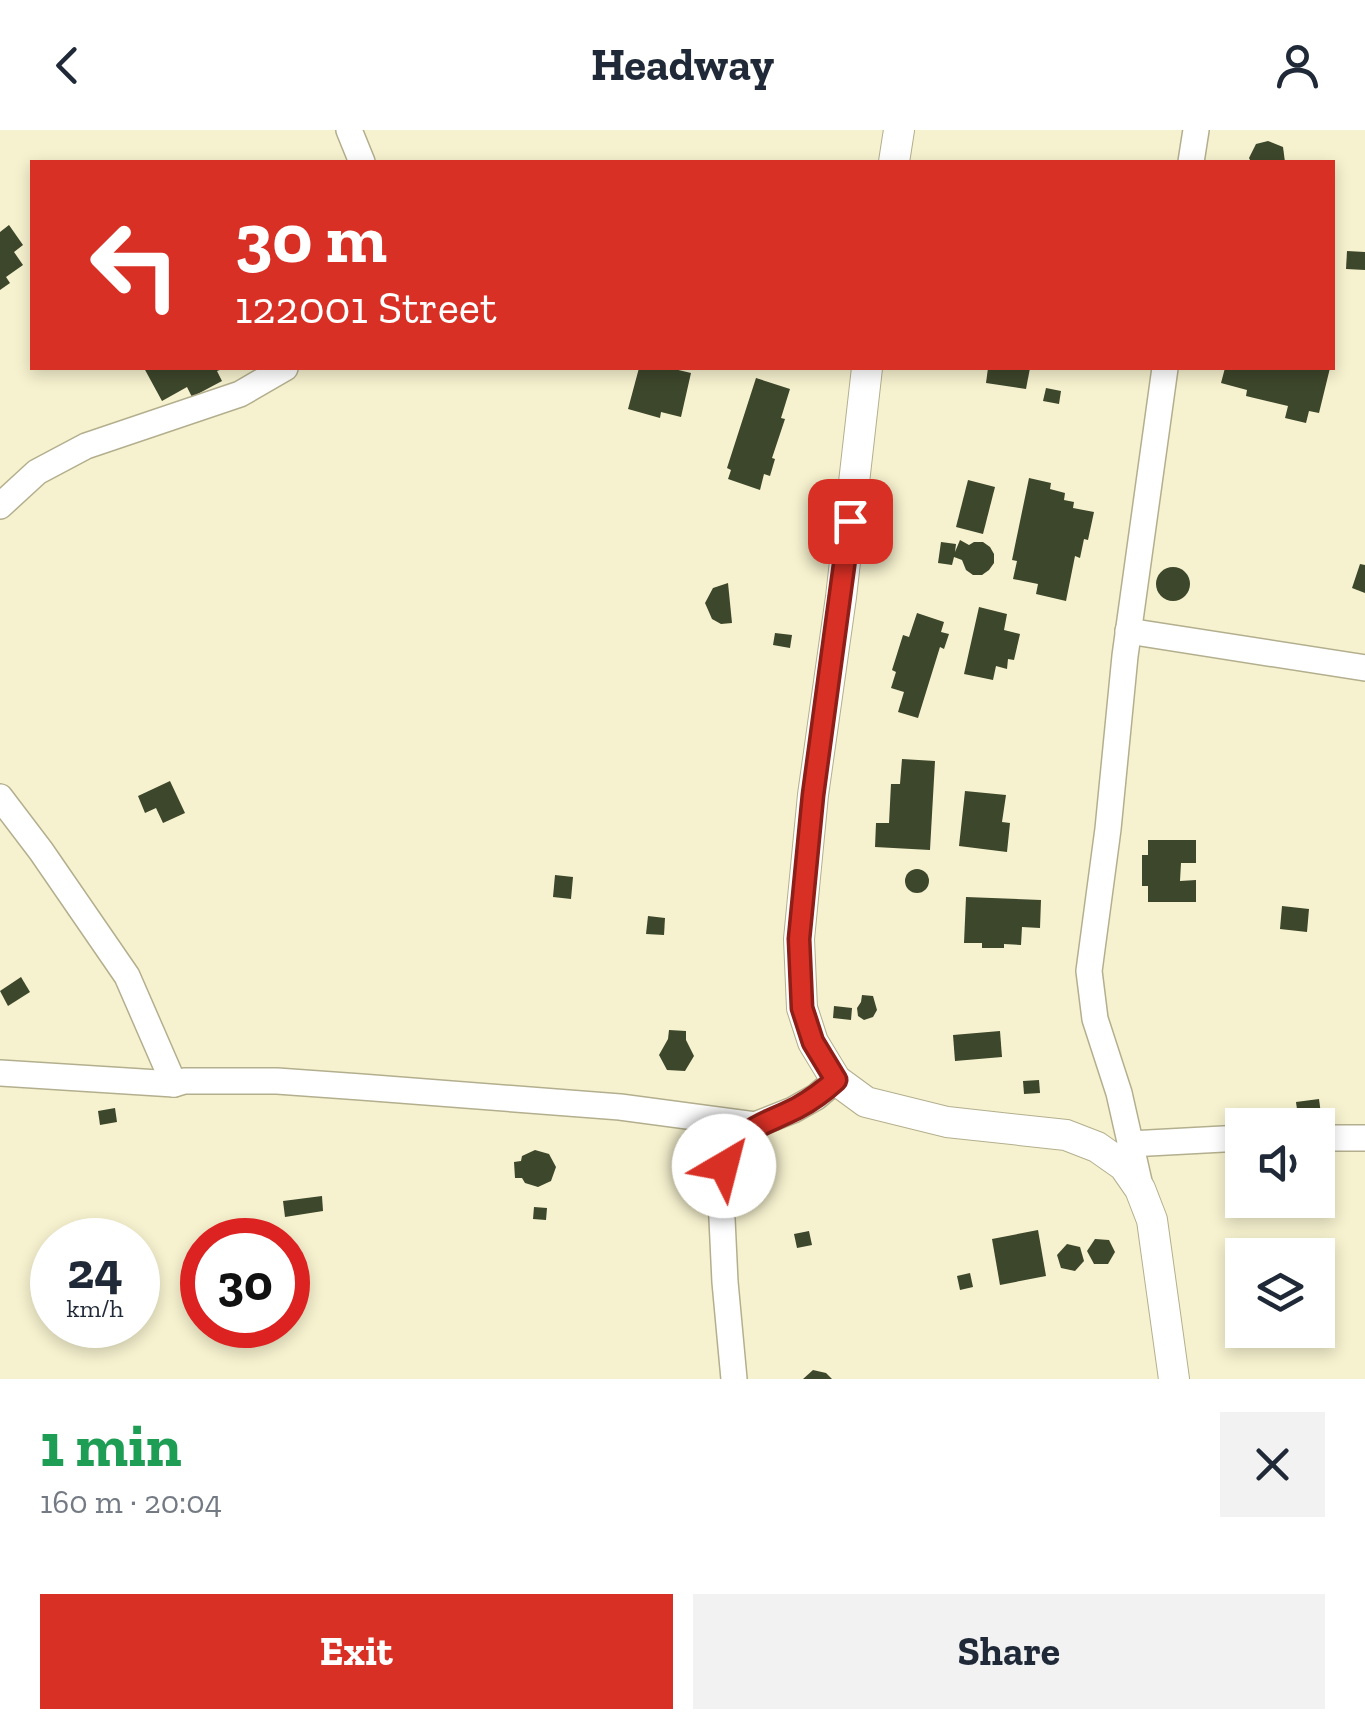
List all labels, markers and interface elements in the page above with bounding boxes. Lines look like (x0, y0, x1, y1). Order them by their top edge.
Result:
icon: back (40, 38, 95, 93)
text: Headway (591, 38, 774, 92)
icon: person (1270, 38, 1325, 93)
text: 30 m (235, 196, 387, 280)
icon: left (70, 200, 200, 330)
text: 122001 Street (235, 281, 497, 335)
pin (808, 479, 893, 564)
icon: arrive (823, 494, 878, 549)
map controls (1225, 1108, 1335, 1348)
button: sound (1225, 1108, 1335, 1218)
position arrow (672, 1114, 776, 1218)
speed limit sign: 30 (180, 1218, 310, 1348)
button: layers (1225, 1238, 1335, 1348)
text: 24 (67, 1241, 123, 1301)
text: km/h (66, 1293, 124, 1323)
text: 1 min (40, 1409, 182, 1481)
button: close (1220, 1412, 1325, 1517)
text: 160 m · 20:04 (40, 1483, 222, 1521)
button: Exit (40, 1594, 673, 1709)
button: Share (693, 1594, 1325, 1709)

